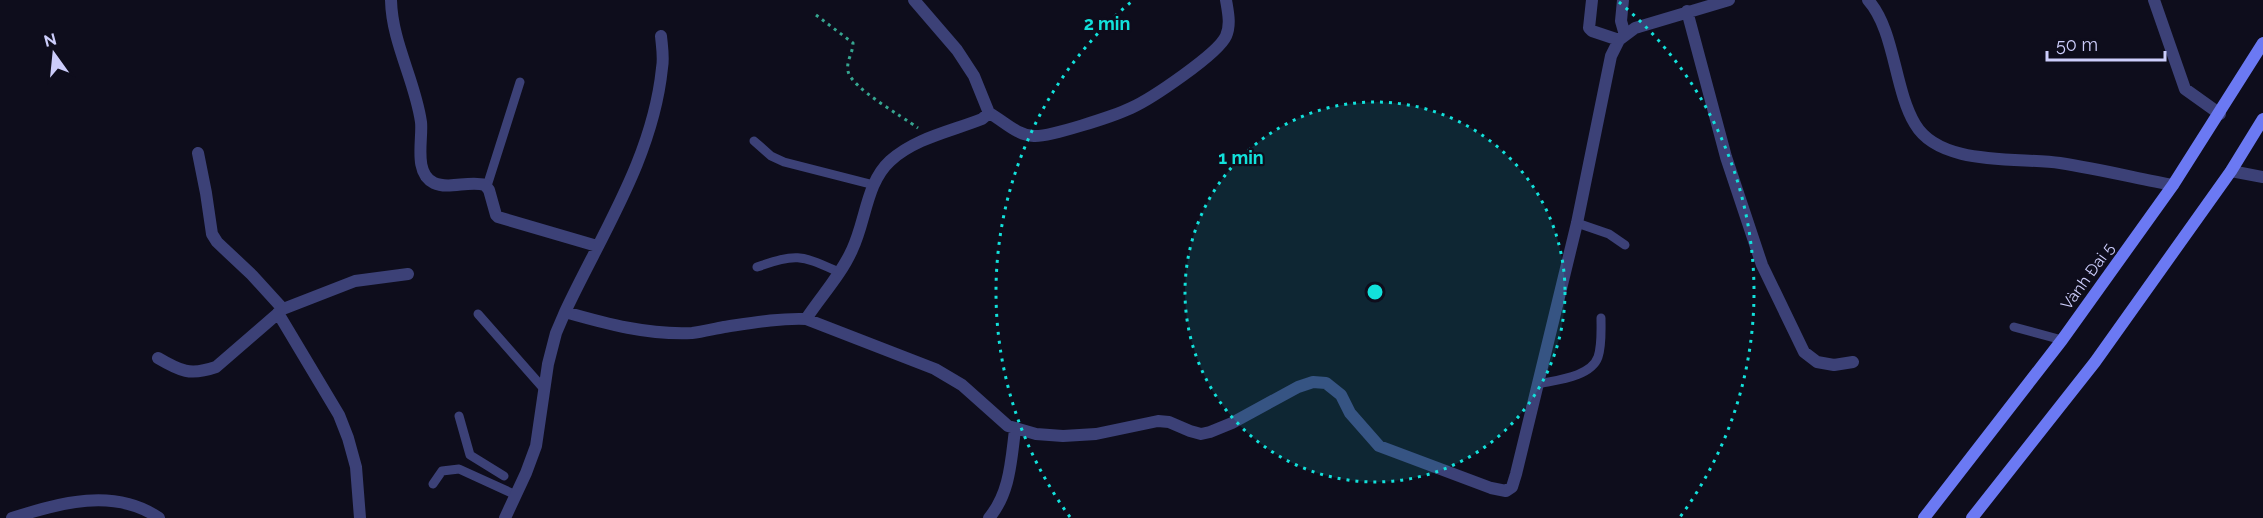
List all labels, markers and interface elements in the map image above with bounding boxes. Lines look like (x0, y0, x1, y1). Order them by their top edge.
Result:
text: 2 min (1084, 13, 1130, 34)
north arrow (24, 24, 84, 84)
scale bar (2047, 24, 2166, 62)
text: N (42, 29, 59, 51)
text: 50 m (2056, 34, 2098, 55)
text: 1 min (1218, 147, 1264, 168)
street label: Vành Đai 5 (2057, 239, 2118, 313)
centre of rings (1365, 282, 1385, 302)

